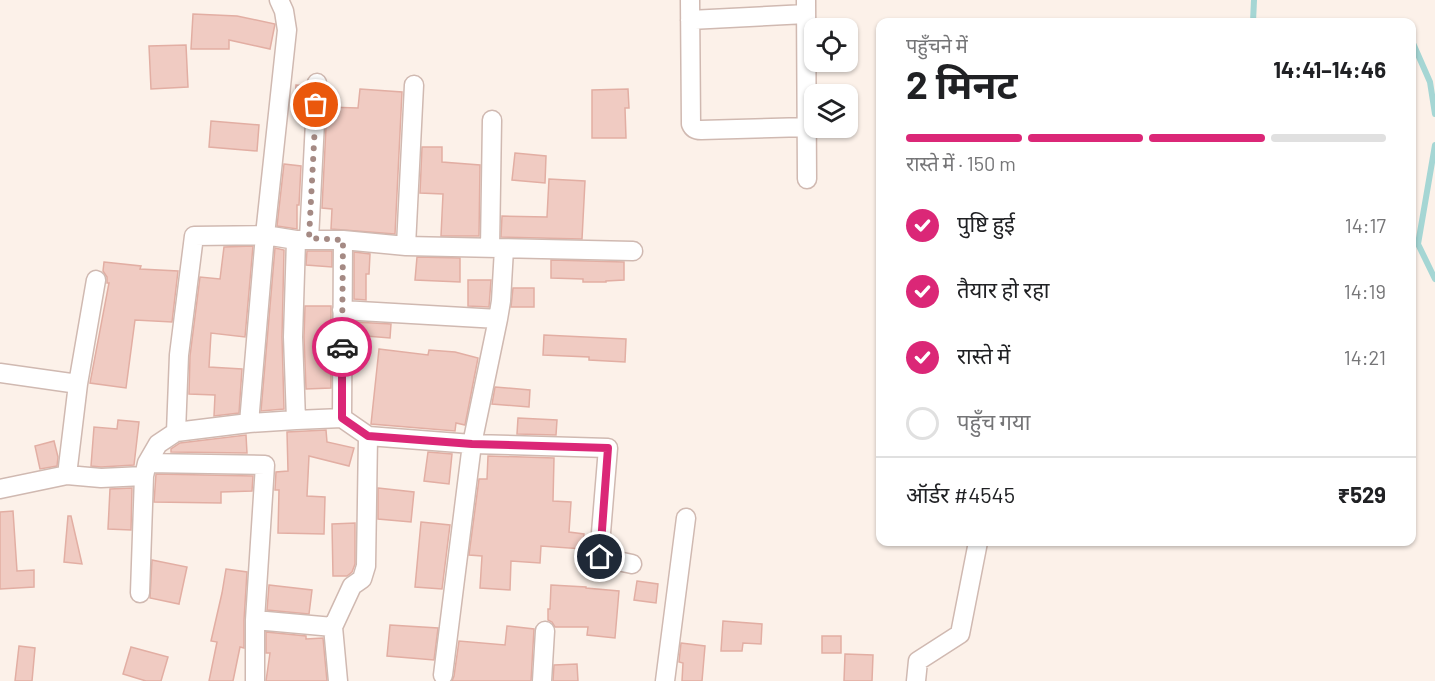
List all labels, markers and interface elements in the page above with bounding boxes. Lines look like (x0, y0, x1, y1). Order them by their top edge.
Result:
map controls (804, 18, 858, 138)
button: locate (804, 18, 858, 72)
text: पहुँचने में (906, 33, 968, 57)
text: 14:41–14:46 (1273, 56, 1386, 82)
text: 2 मिनट (906, 60, 1018, 107)
pin (290, 79, 341, 130)
button: layers (804, 84, 858, 138)
icon: bag (299, 88, 332, 121)
text: रास्ते में · 150 m (906, 151, 1016, 175)
icon: check (906, 209, 939, 242)
text: पुष्टि हुई (957, 210, 1015, 236)
text: 14:17 (1345, 213, 1386, 237)
icon: check (906, 275, 939, 308)
text: तैयार हो रहा (957, 276, 1050, 302)
text: 14:19 (1344, 279, 1386, 303)
courier (312, 317, 372, 377)
icon: car (326, 331, 359, 364)
icon: check (906, 341, 939, 374)
text: रास्ते में (957, 342, 1010, 368)
text: 14:21 (1344, 345, 1386, 369)
text: पहुँच गया (957, 408, 1030, 434)
text: ऑर्डर #4545 (906, 481, 1015, 507)
text: ₹529 (1338, 481, 1386, 507)
pin (574, 531, 625, 582)
icon: home (583, 540, 616, 573)

